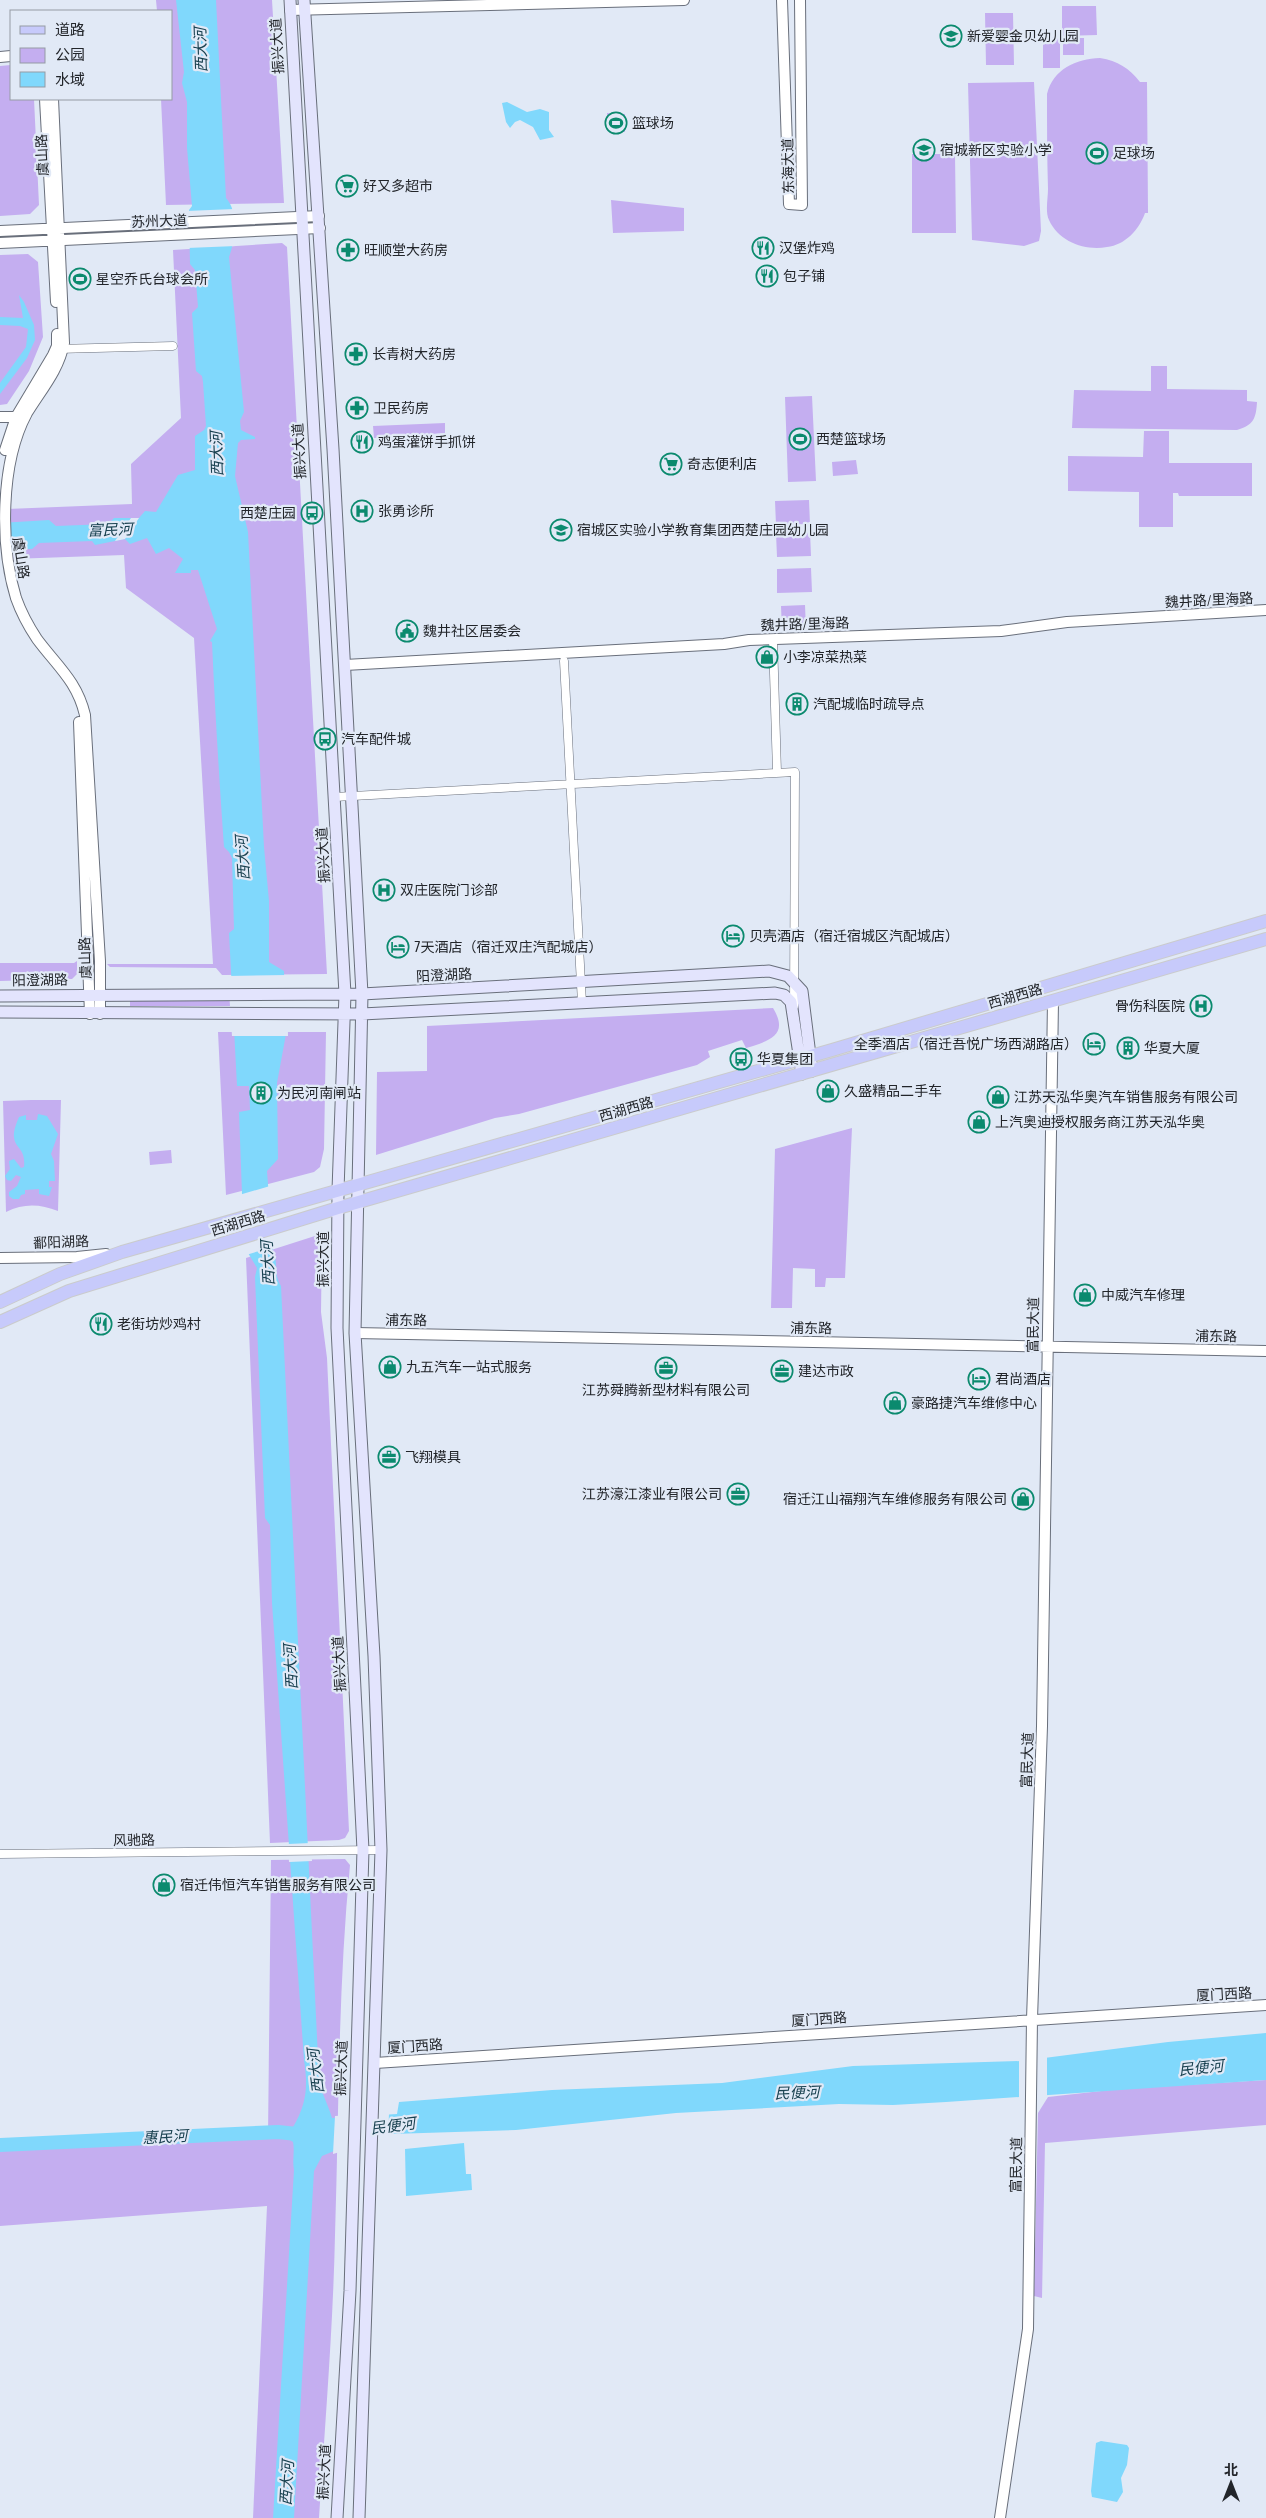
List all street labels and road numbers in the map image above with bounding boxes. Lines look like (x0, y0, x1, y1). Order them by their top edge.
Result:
street label: 振兴大道 (268, 18, 286, 74)
street label: 虞山路 (33, 134, 51, 176)
street label: 东海大道 (780, 138, 796, 194)
street label: 苏州大道 (131, 212, 187, 230)
street label: 振兴大道 (290, 423, 308, 479)
street label: 虞山路 (10, 536, 32, 580)
street label: 魏井路/里海路 (1164, 590, 1254, 610)
street label: 魏井路/里海路 (760, 614, 850, 634)
street label: 振兴大道 (314, 827, 332, 883)
street label: 虞山路 (76, 937, 94, 979)
street label: 阳澄湖路 (416, 966, 472, 984)
street label: 阳澄湖路 (12, 972, 68, 988)
street label: 西湖西路 (986, 981, 1044, 1011)
street label: 西湖西路 (597, 1094, 655, 1124)
street label: 西湖西路 (209, 1207, 267, 1239)
street label: 振兴大道 (315, 1231, 331, 1287)
street label: 鄱阳湖路 (33, 1233, 89, 1251)
street label: 富民大道 (1025, 1297, 1041, 1353)
street label: 浦东路 (385, 1312, 427, 1328)
street label: 浦东路 (790, 1320, 832, 1336)
street label: 浦东路 (1195, 1328, 1237, 1344)
street label: 振兴大道 (330, 1636, 348, 1692)
street label: 富民大道 (1018, 1732, 1036, 1788)
street label: 风驰路 (113, 1832, 155, 1848)
street label: 厦门西路 (1196, 1985, 1252, 2003)
street label: 厦门西路 (791, 2009, 847, 2029)
street label: 厦门西路 (387, 2036, 443, 2056)
street label: 振兴大道 (332, 2040, 350, 2096)
street label: 富民大道 (1008, 2137, 1024, 2193)
street label: 振兴大道 (315, 2444, 333, 2500)

